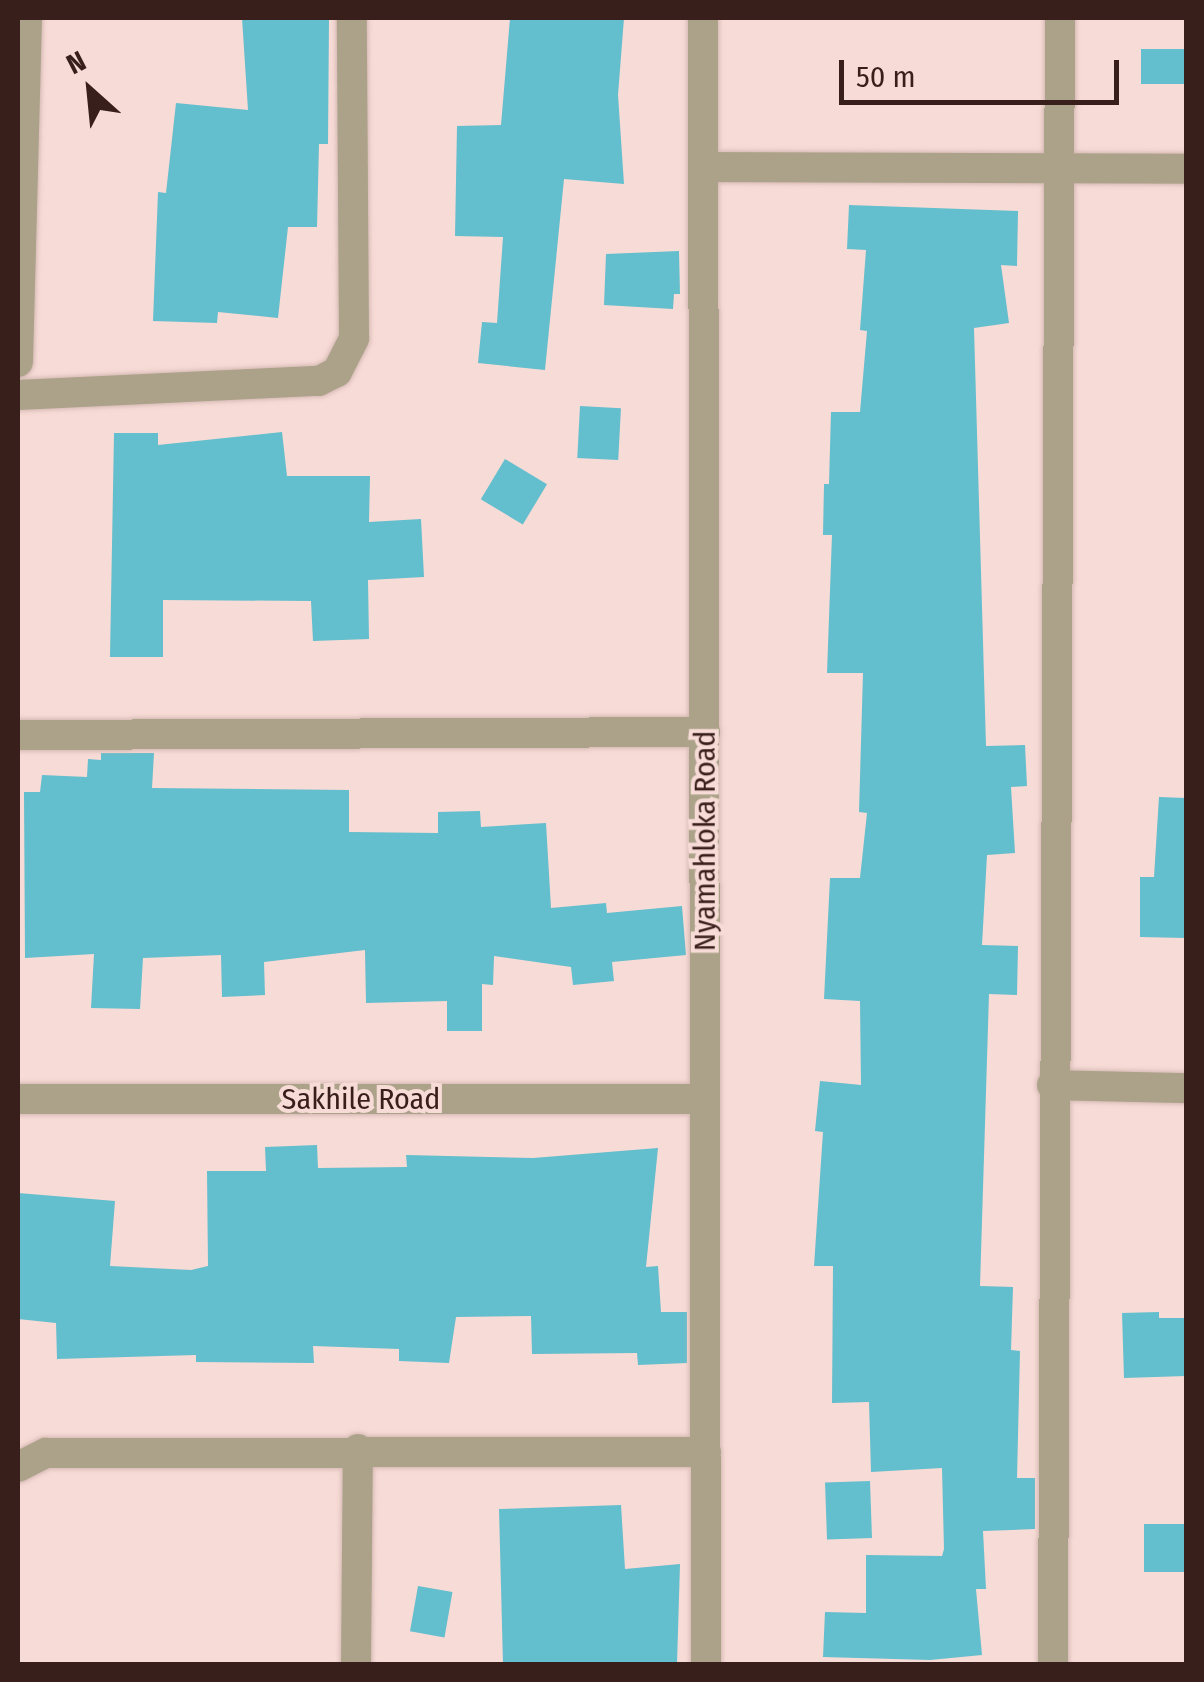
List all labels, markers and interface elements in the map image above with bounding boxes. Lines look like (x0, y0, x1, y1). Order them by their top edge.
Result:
north arrow (40, 40, 140, 140)
scale bar (844, 40, 1124, 102)
text: N (61, 44, 91, 81)
text: 50 m (856, 59, 916, 95)
street label: Nyamahloka Road (687, 731, 723, 951)
street label: Sakhile Road (282, 1081, 440, 1117)

